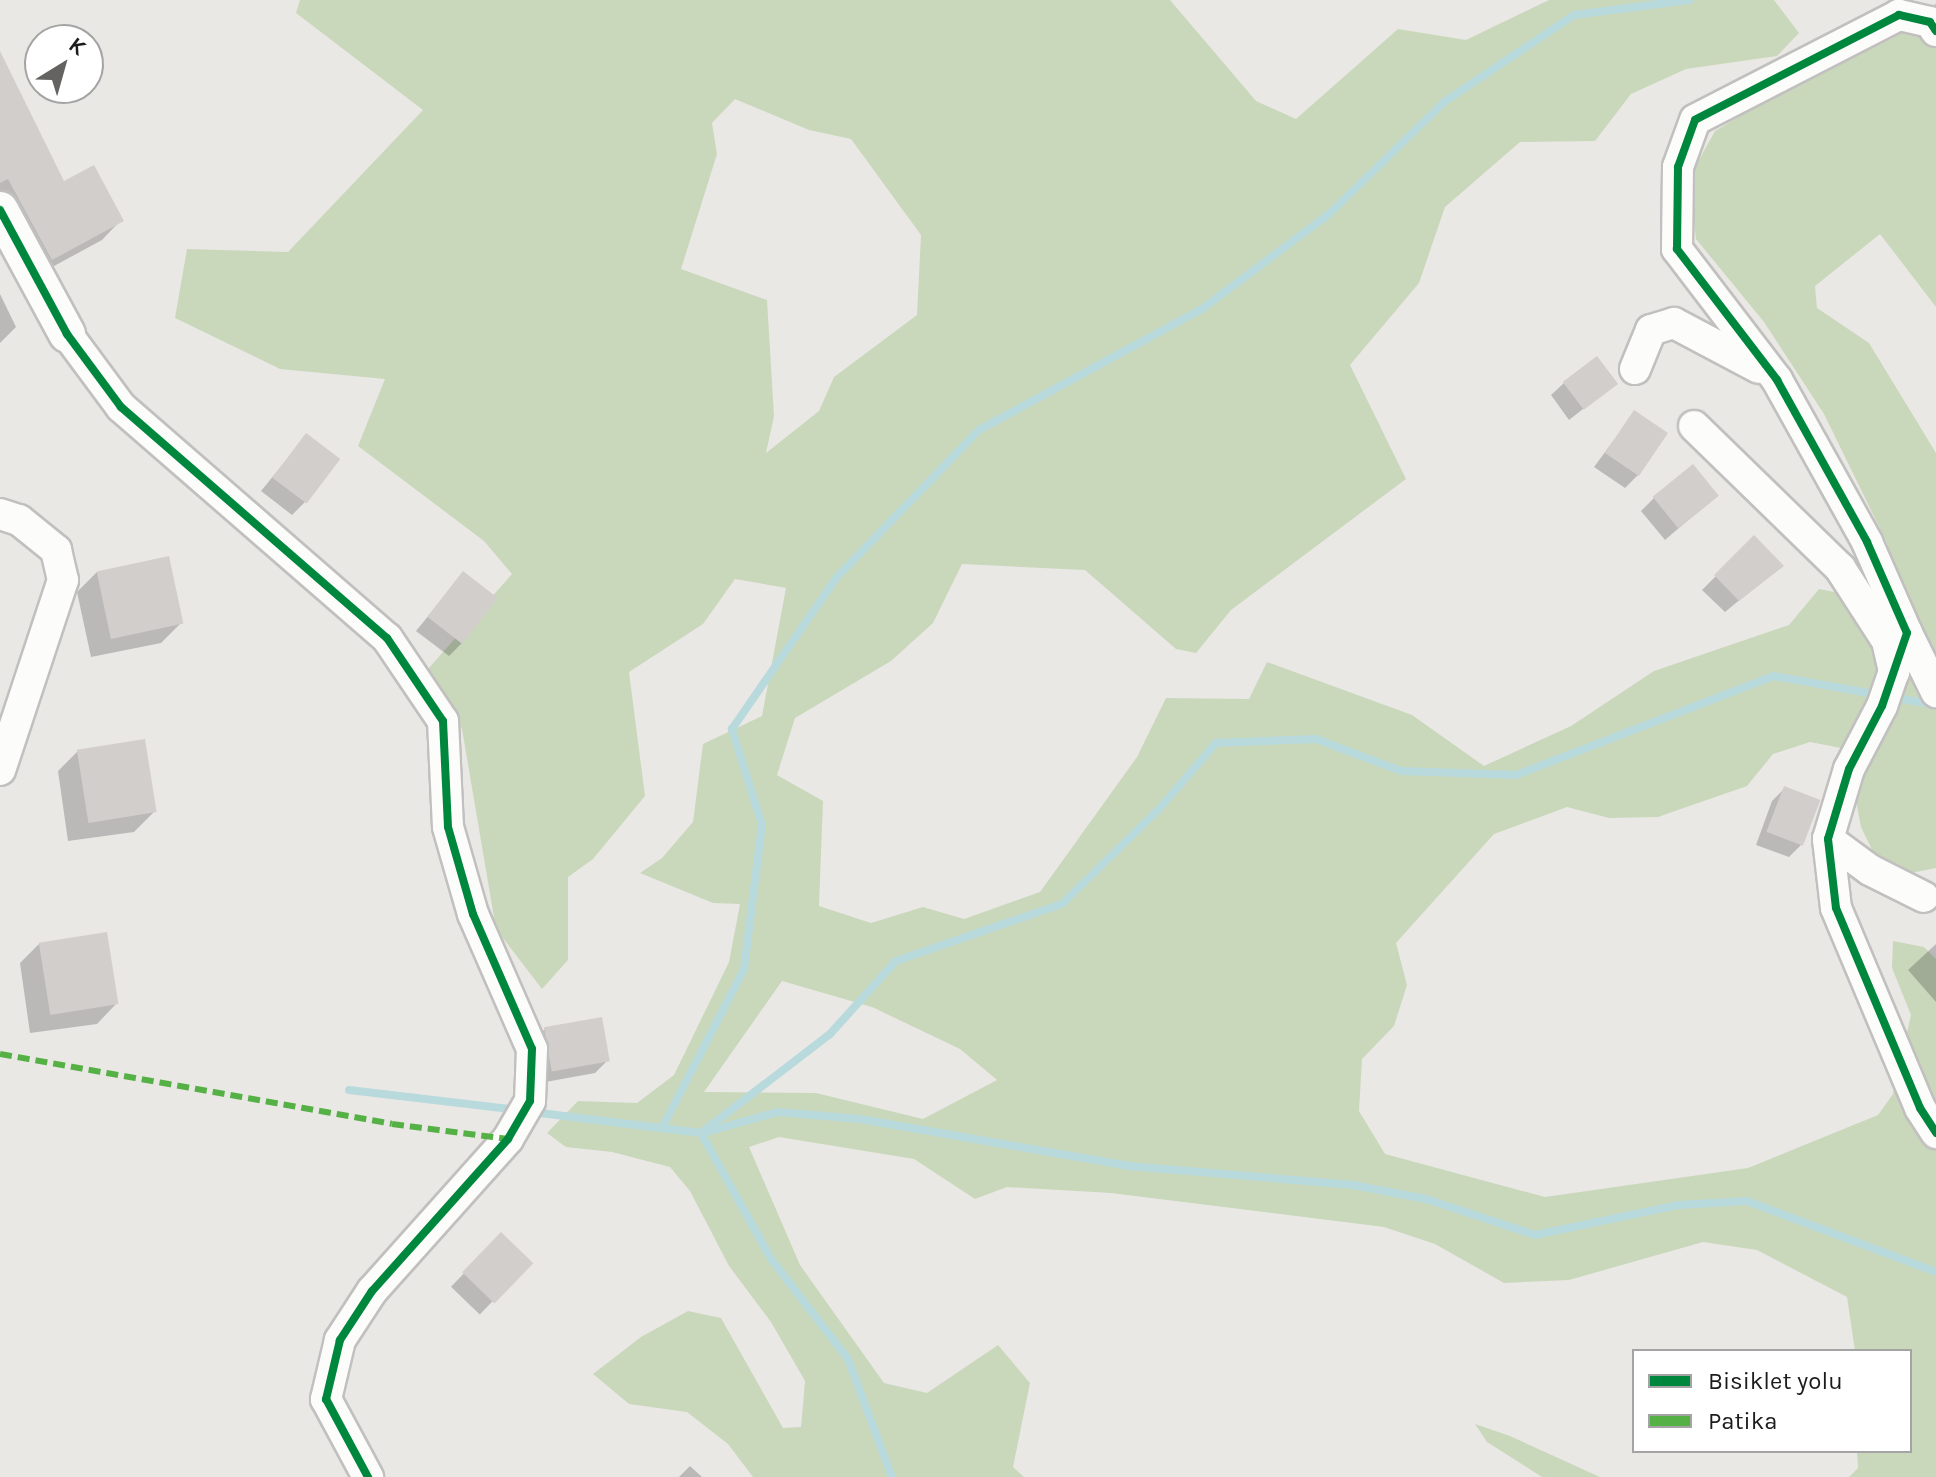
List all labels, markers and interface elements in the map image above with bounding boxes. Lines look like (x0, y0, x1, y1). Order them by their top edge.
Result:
north arrow (24, 24, 104, 104)
text: K (64, 32, 91, 61)
legend (1632, 1349, 1912, 1453)
text: Bisiklet yolu (1708, 1367, 1843, 1395)
text: Patika (1708, 1407, 1777, 1435)

